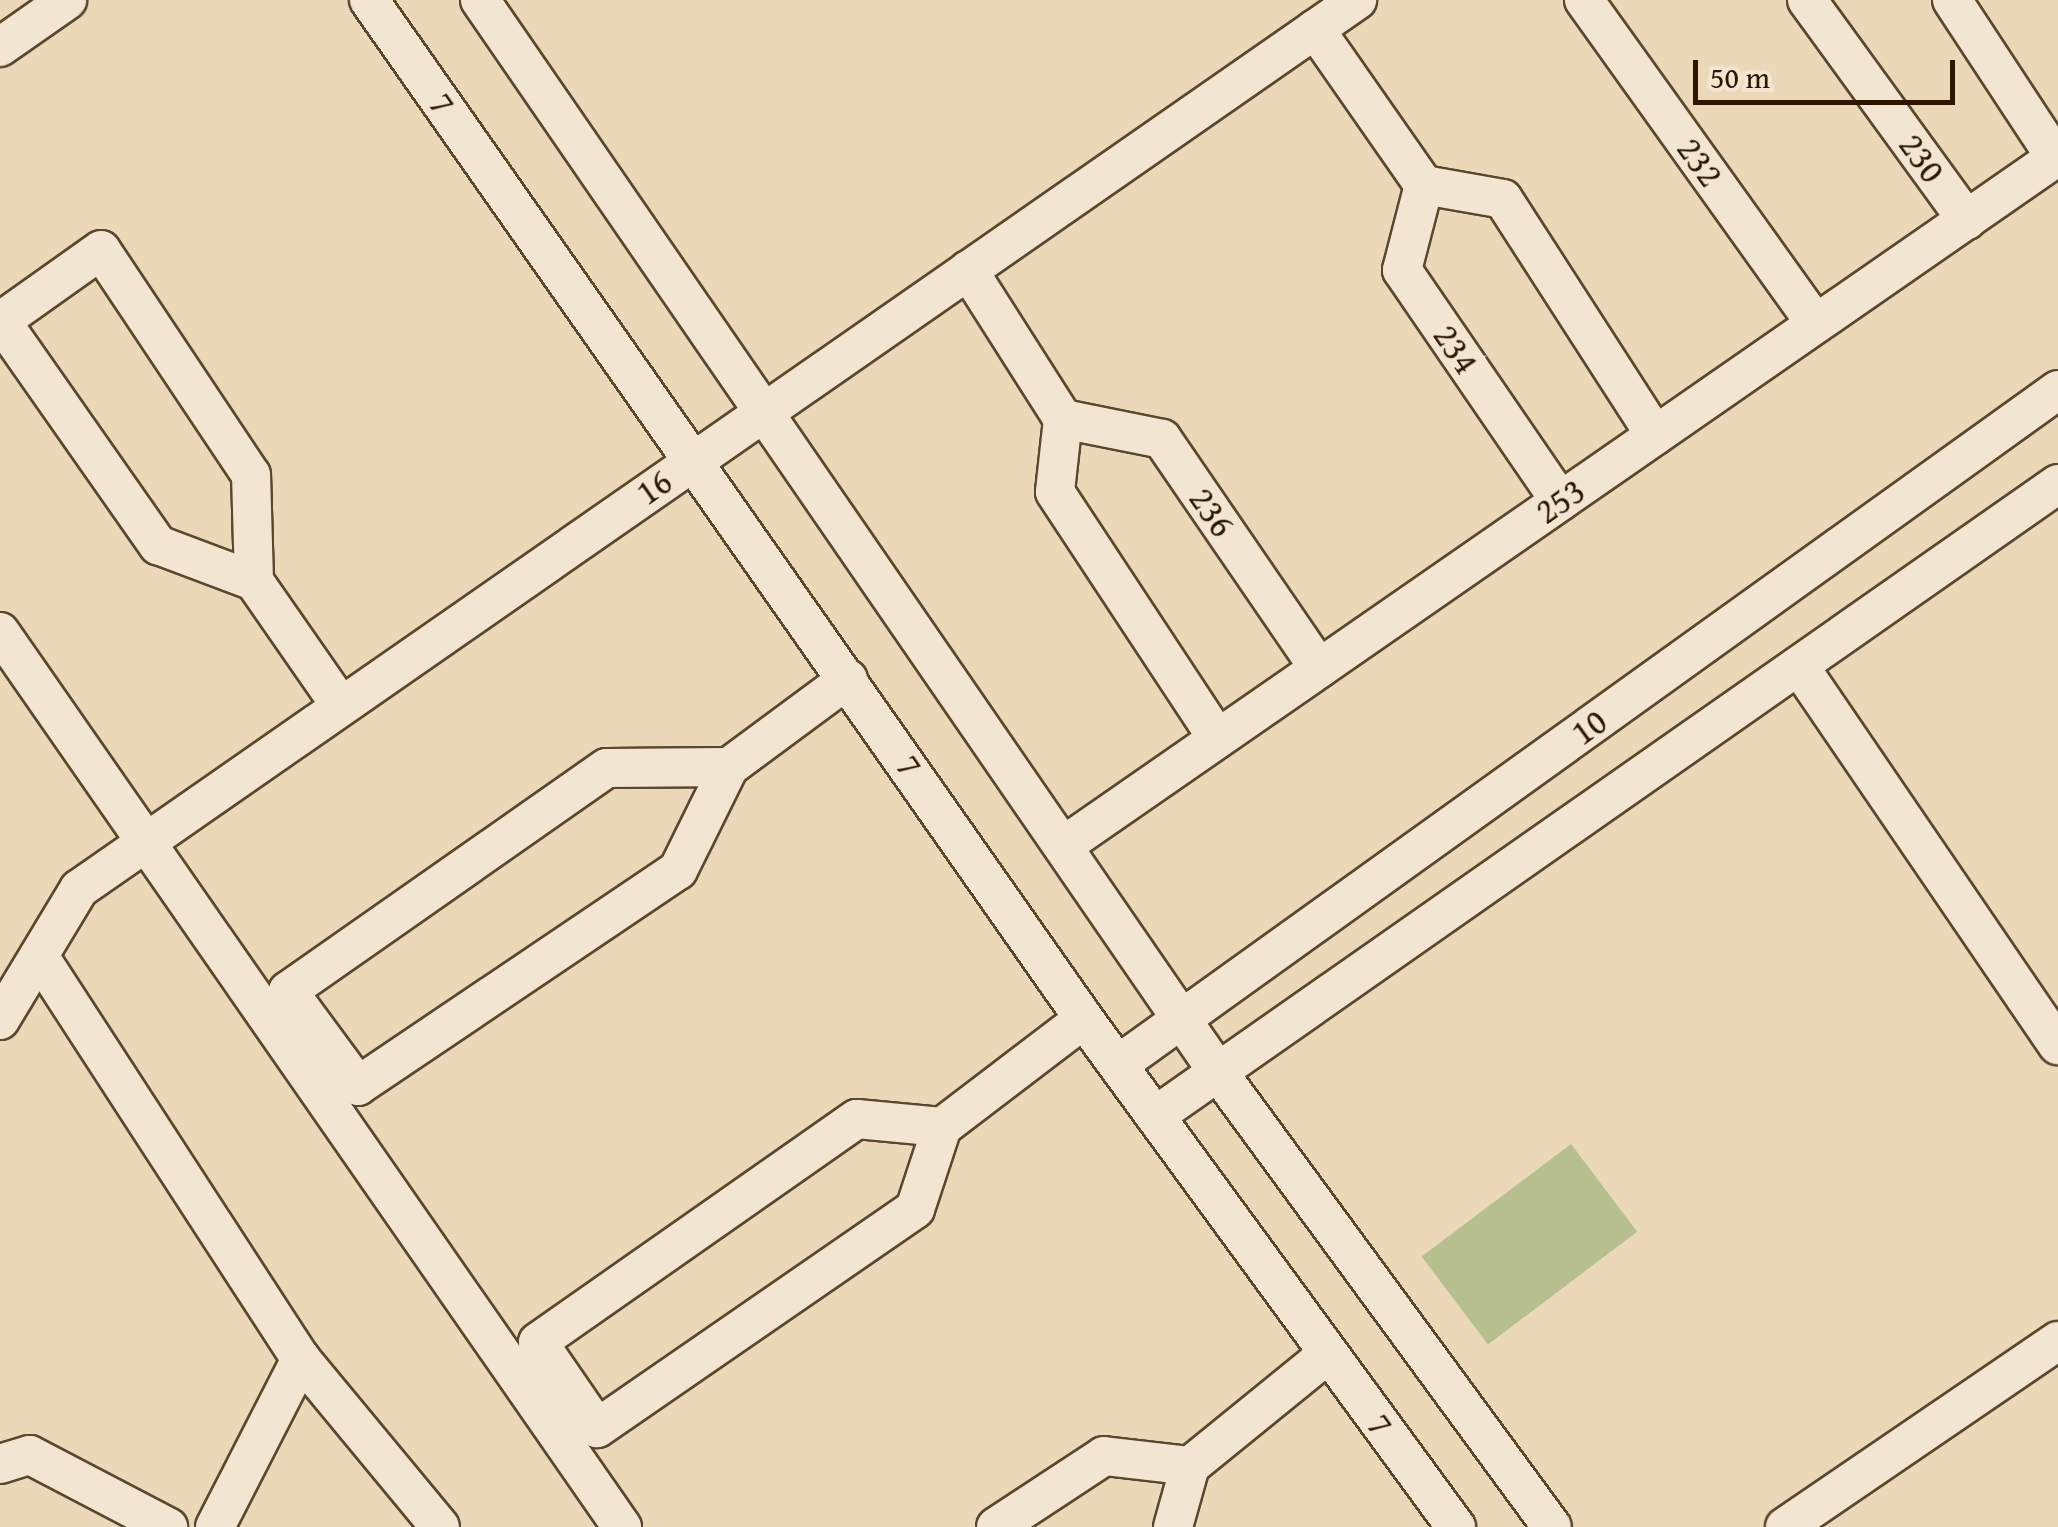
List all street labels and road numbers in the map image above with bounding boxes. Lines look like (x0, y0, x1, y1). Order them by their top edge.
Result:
street label: 7 (420, 85, 464, 123)
street label: 230 (1890, 125, 1954, 191)
street label: 232 (1668, 129, 1732, 195)
street label: 234 (1424, 316, 1488, 382)
street label: 16 (628, 460, 680, 514)
street label: 253 (1527, 469, 1593, 533)
street label: 236 (1180, 479, 1244, 545)
street label: 10 (1563, 700, 1615, 754)
street label: 7 (887, 747, 931, 785)
street label: 7 (1358, 1406, 1402, 1444)

